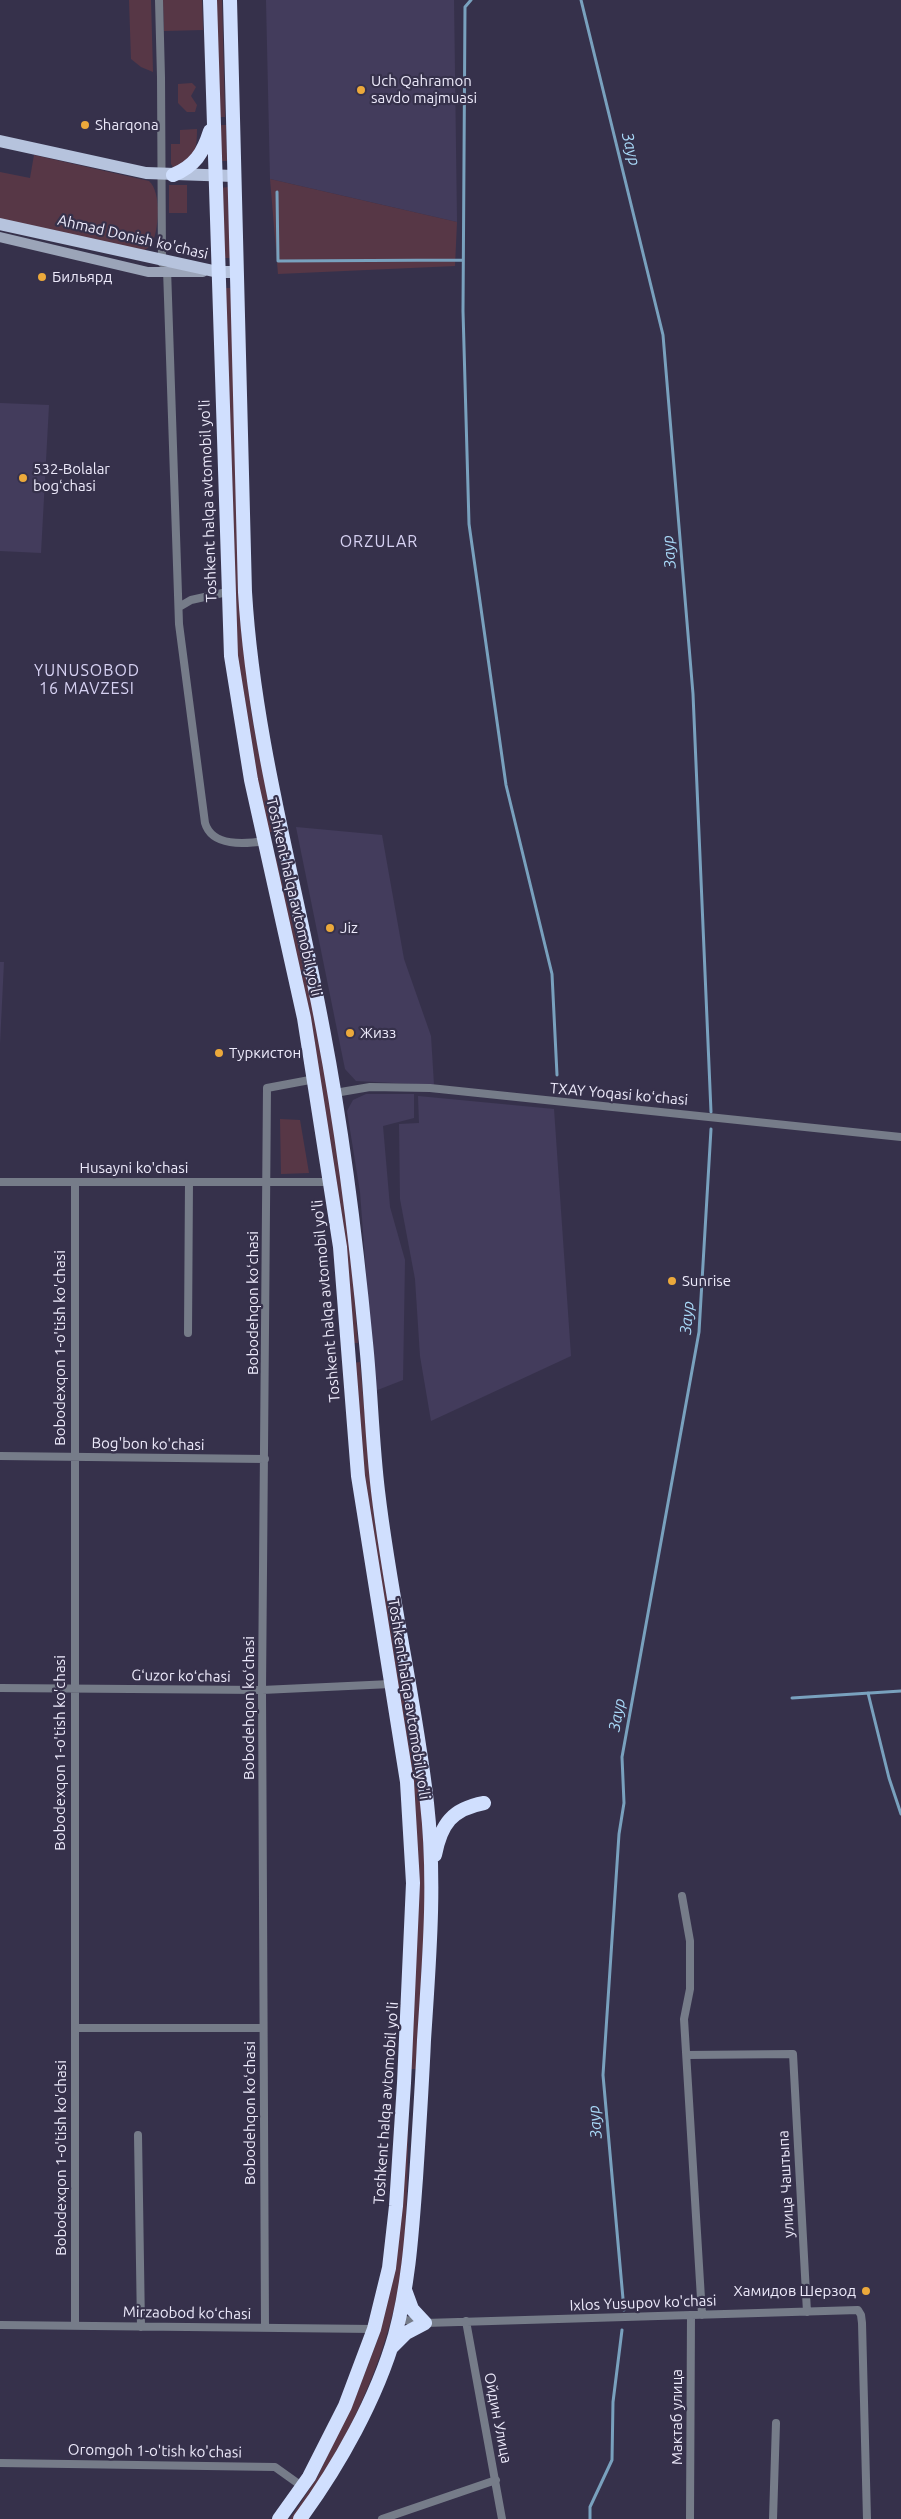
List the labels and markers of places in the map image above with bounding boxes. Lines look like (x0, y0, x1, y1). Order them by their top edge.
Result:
place label: Uch Qahramon savdo majmuasi (371, 72, 477, 107)
marker: Uch Qahramon savdo majmuasi (355, 84, 367, 96)
place label: Sharqona (95, 116, 159, 134)
marker: Sharqona (79, 119, 91, 131)
place label: Бильярд (52, 268, 112, 286)
marker: Бильярд (36, 271, 48, 283)
place label: 532-Bolalar bogʻchasi (33, 460, 110, 495)
marker: 532-Bolalar bogʻchasi (17, 472, 29, 484)
place label: Jiz (340, 919, 358, 937)
marker: Jiz (324, 922, 336, 934)
place label: Жизз (360, 1024, 396, 1042)
marker: Жизз (344, 1027, 356, 1039)
place label: Туркистон (229, 1044, 301, 1062)
marker: Туркистон (213, 1047, 225, 1059)
place label: Sunrise (682, 1272, 731, 1290)
marker: Sunrise (666, 1275, 678, 1287)
place label: Хамидов Шерзод (734, 2282, 856, 2300)
marker: Хамидов Шерзод (860, 2285, 872, 2297)

